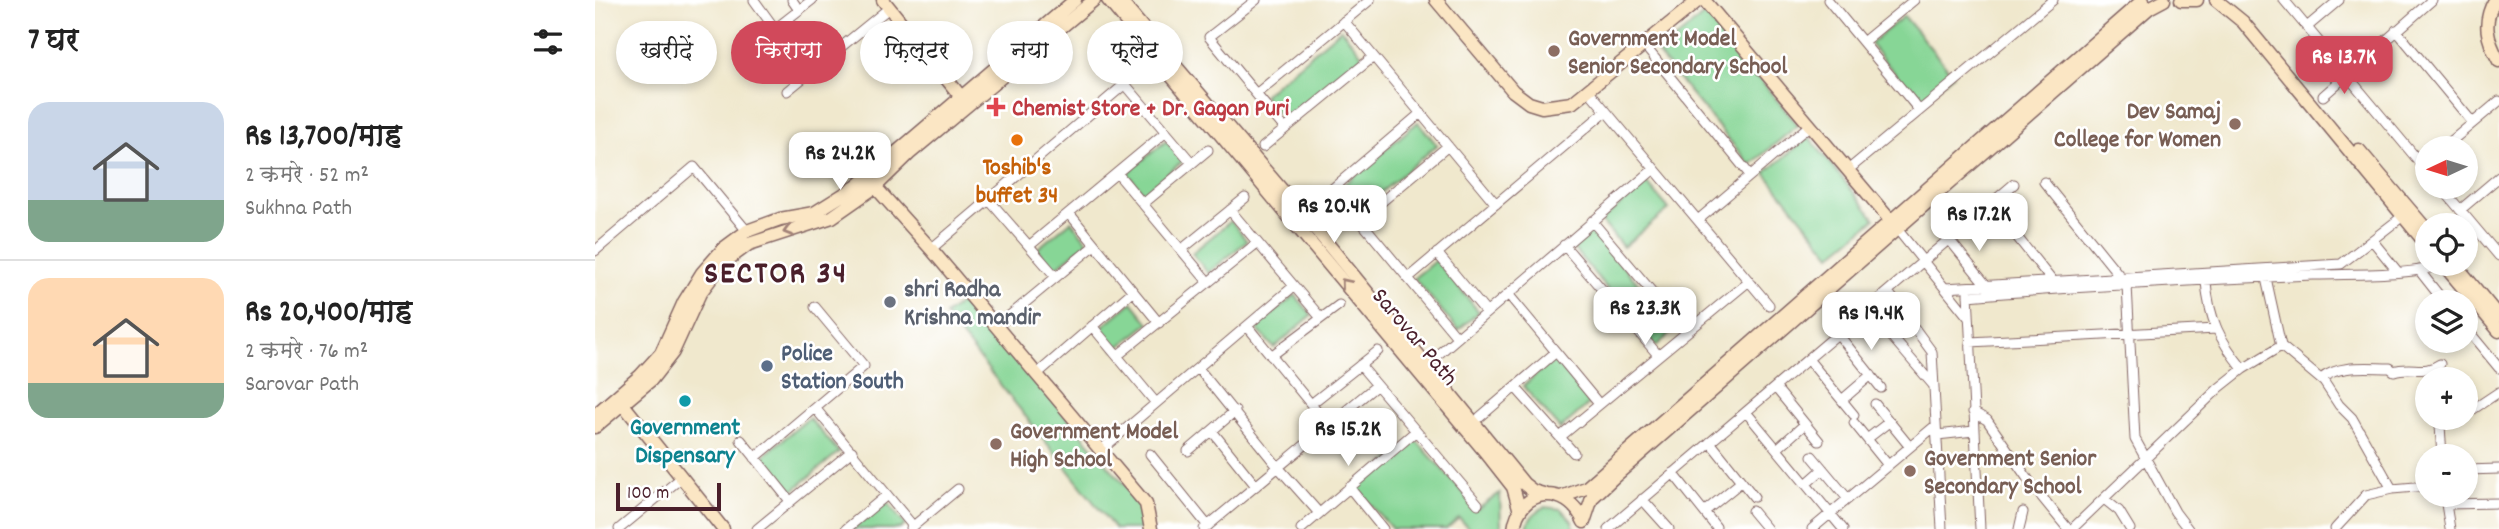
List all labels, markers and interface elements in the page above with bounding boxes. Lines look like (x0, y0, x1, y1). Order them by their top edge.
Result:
text: 7 घर (28, 21, 79, 64)
chip: खरीदें (616, 21, 717, 84)
chip: किराया (731, 21, 846, 84)
chip: फ़िल्टर (860, 21, 973, 84)
chip: नया (987, 21, 1073, 84)
chip: फ़्लैट (1087, 21, 1183, 84)
icon: filters (529, 23, 567, 61)
place label: Government Model Senior Secondary School (1568, 23, 1787, 85)
pin: Rs 13.7K (2272, 36, 2416, 96)
text: Rs 13.7K (2312, 42, 2376, 75)
marker: Government Model Senior Secondary School (1546, 43, 1562, 59)
place label: Chemist Store + Dr. Gagan Puri (1012, 93, 1290, 127)
place label: Dev Samaj College for Women (2054, 96, 2221, 158)
marker: Chemist Store + Dr. Gagan Puri (986, 97, 1006, 117)
marker: Dev Samaj College for Women (2227, 116, 2243, 132)
text: Rs 13,700/माह (245, 117, 402, 160)
icon: home (84, 130, 168, 214)
pin: Rs 24.2K (768, 132, 912, 192)
marker: Toshib's buffet 34 (1009, 132, 1025, 148)
north arrow (2415, 136, 2478, 200)
map controls (2415, 136, 2478, 507)
text: Rs 24.2K (805, 138, 875, 171)
place label: Toshib's buffet 34 (976, 152, 1058, 214)
text: 2 कमरे · 52 m² (245, 160, 369, 193)
pin: Rs 20.4K (1262, 186, 1406, 245)
text: Rs 20.4K (1298, 191, 1370, 224)
text: Sukhna Path (245, 193, 352, 226)
pin: Rs 17.2K (1907, 194, 2051, 253)
text: Rs 17.2K (1947, 199, 2011, 232)
button: locate (2415, 213, 2478, 276)
one-way arrow (782, 223, 794, 238)
district label: SECTOR 34 (704, 253, 848, 299)
place label: shri Radha Krishna mandir (904, 274, 1042, 336)
one-way arrow (1341, 279, 1353, 292)
street label: Sarovar Path (1362, 281, 1465, 394)
pin: Rs 23.3K (1573, 288, 1717, 347)
button: layers (2415, 290, 2478, 353)
pin: Rs 19.4K (1799, 292, 1943, 352)
text: Rs 20,400/माह (245, 293, 412, 336)
text: Rs 23.3K (1609, 293, 1681, 326)
marker: shri Radha Krishna mandir (882, 294, 898, 310)
text: Rs 19.4K (1838, 298, 1904, 331)
icon: home (84, 306, 168, 390)
text: 2 कमरे · 76 m² (245, 336, 368, 369)
place label: Police Station South (781, 338, 904, 400)
marker: Police Station South (759, 358, 775, 374)
button: + (2415, 367, 2478, 430)
text: Sarovar Path (245, 369, 359, 402)
marker: Government Dispensary (677, 393, 693, 409)
pin: Rs 15.2K (1276, 408, 1420, 468)
place label: Government Dispensary (630, 412, 740, 474)
text: Rs 15.2K (1315, 414, 1381, 447)
place label: Government Model High School (1010, 416, 1178, 478)
marker: Government Model High School (988, 436, 1004, 452)
place label: Government Senior Secondary School (1924, 443, 2097, 505)
button: − (2415, 444, 2478, 507)
marker: Government Senior Secondary School (1902, 463, 1918, 479)
scale bar (616, 480, 721, 512)
text: 100 m (627, 481, 669, 508)

